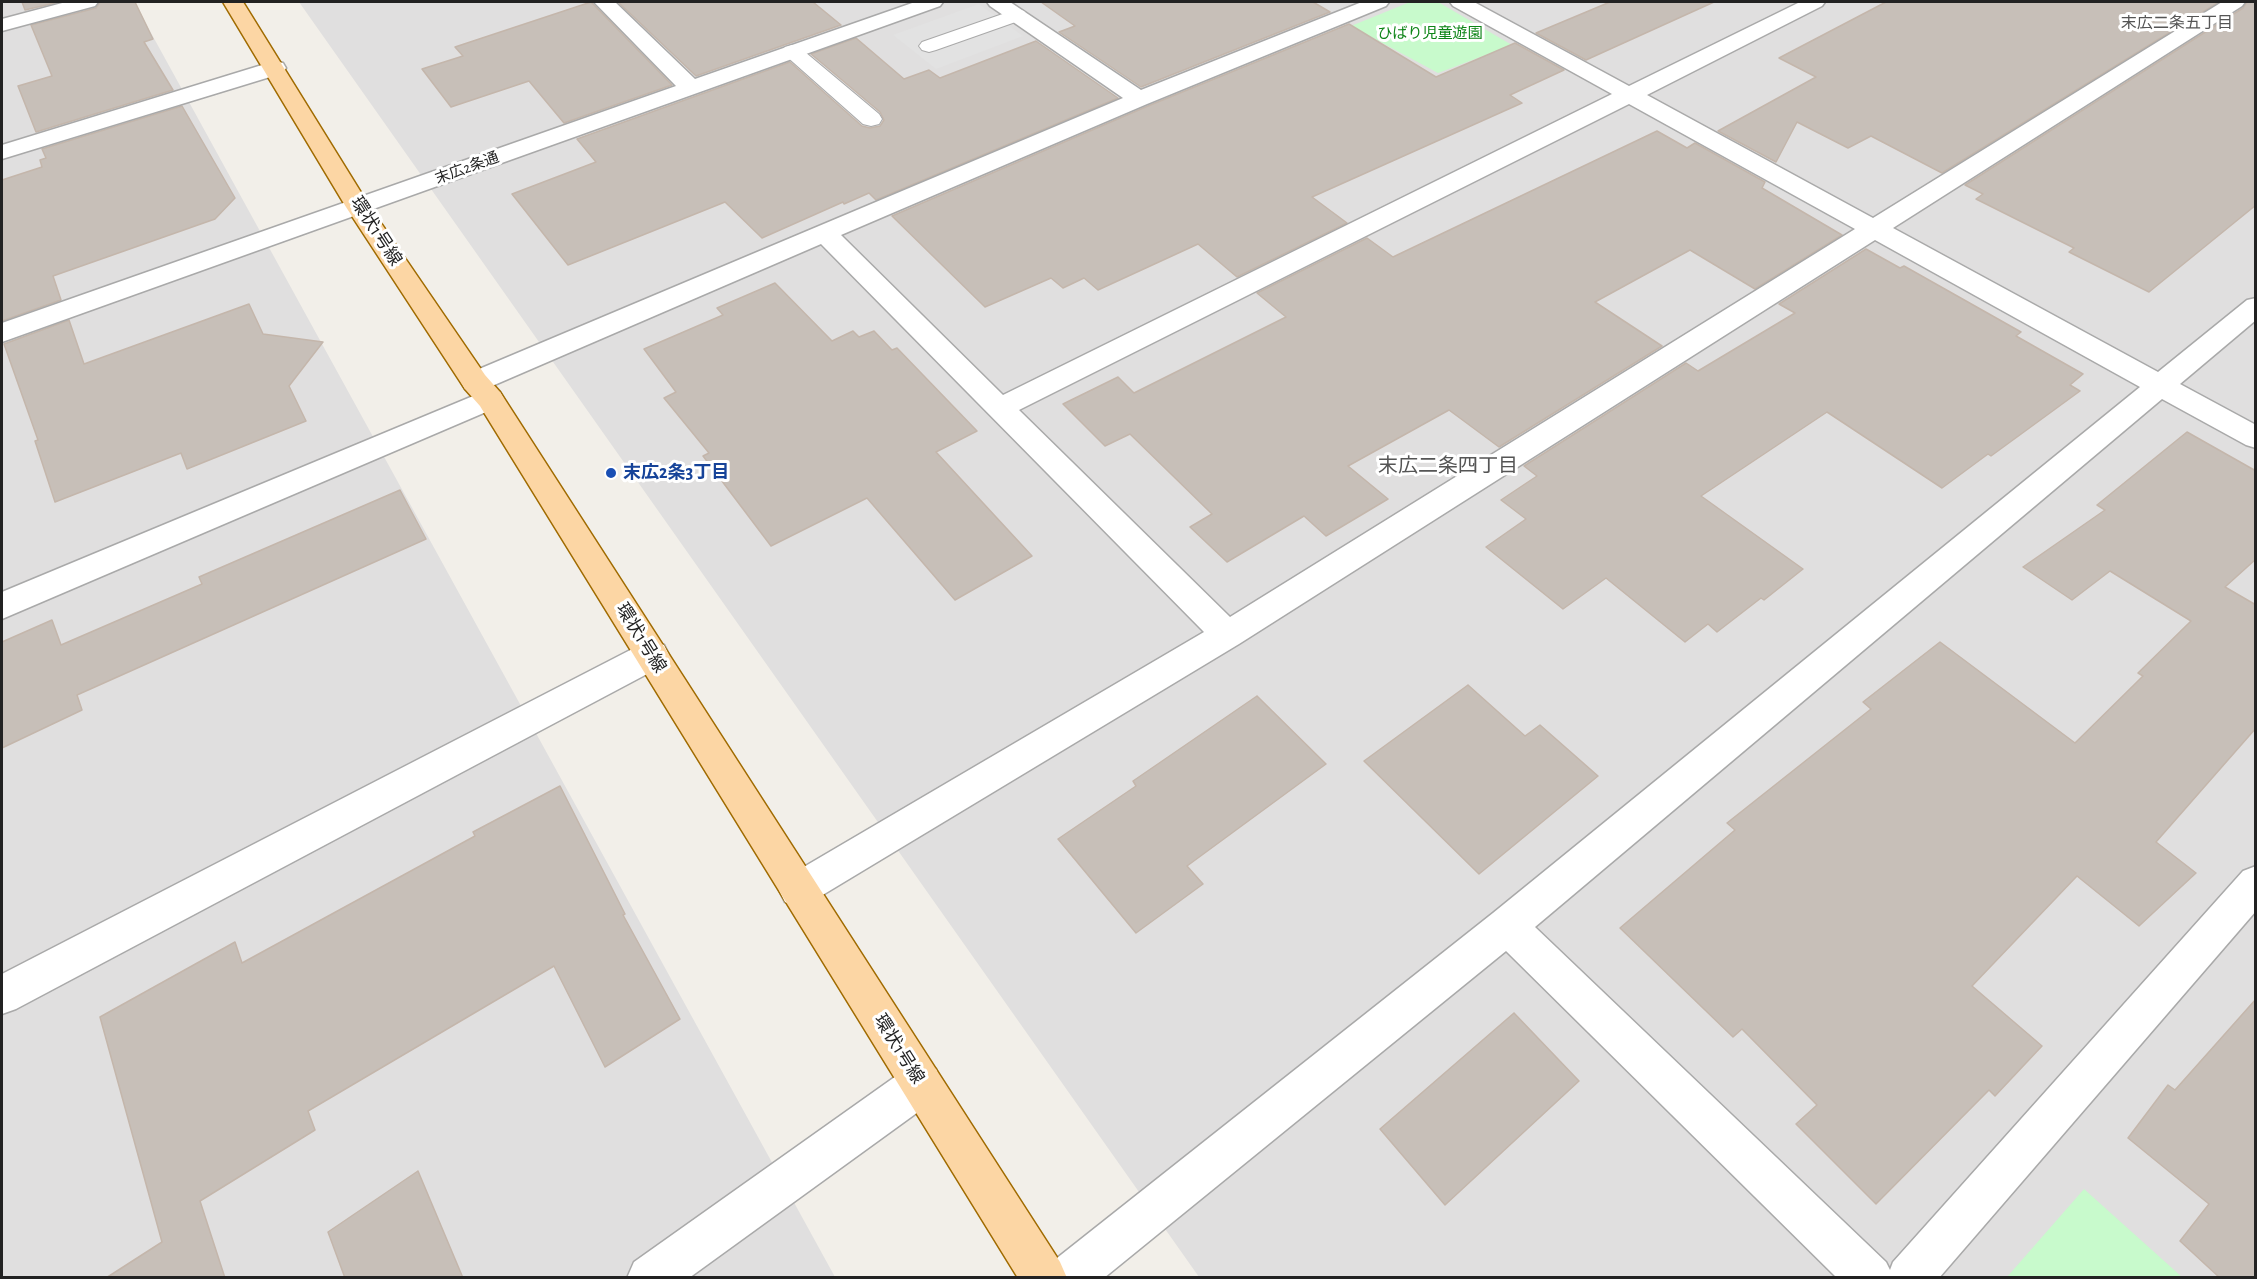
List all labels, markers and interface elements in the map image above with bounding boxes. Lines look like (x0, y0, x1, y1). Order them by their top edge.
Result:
district label: 末広二条五丁目 (2121, 13, 2233, 33)
park label: ひばり児童遊園 (1378, 24, 1482, 42)
street label: 末広2条通 (433, 148, 501, 188)
street label: 環状1号線 (346, 192, 406, 270)
district label: 末広二条四丁目 (1378, 454, 1518, 478)
place label: 末広2条3丁目 (623, 462, 729, 484)
marker: 末広2条3丁目 (604, 466, 618, 480)
street label: 環状1号線 (611, 599, 671, 677)
street label: 環状1号線 (869, 1010, 929, 1088)

